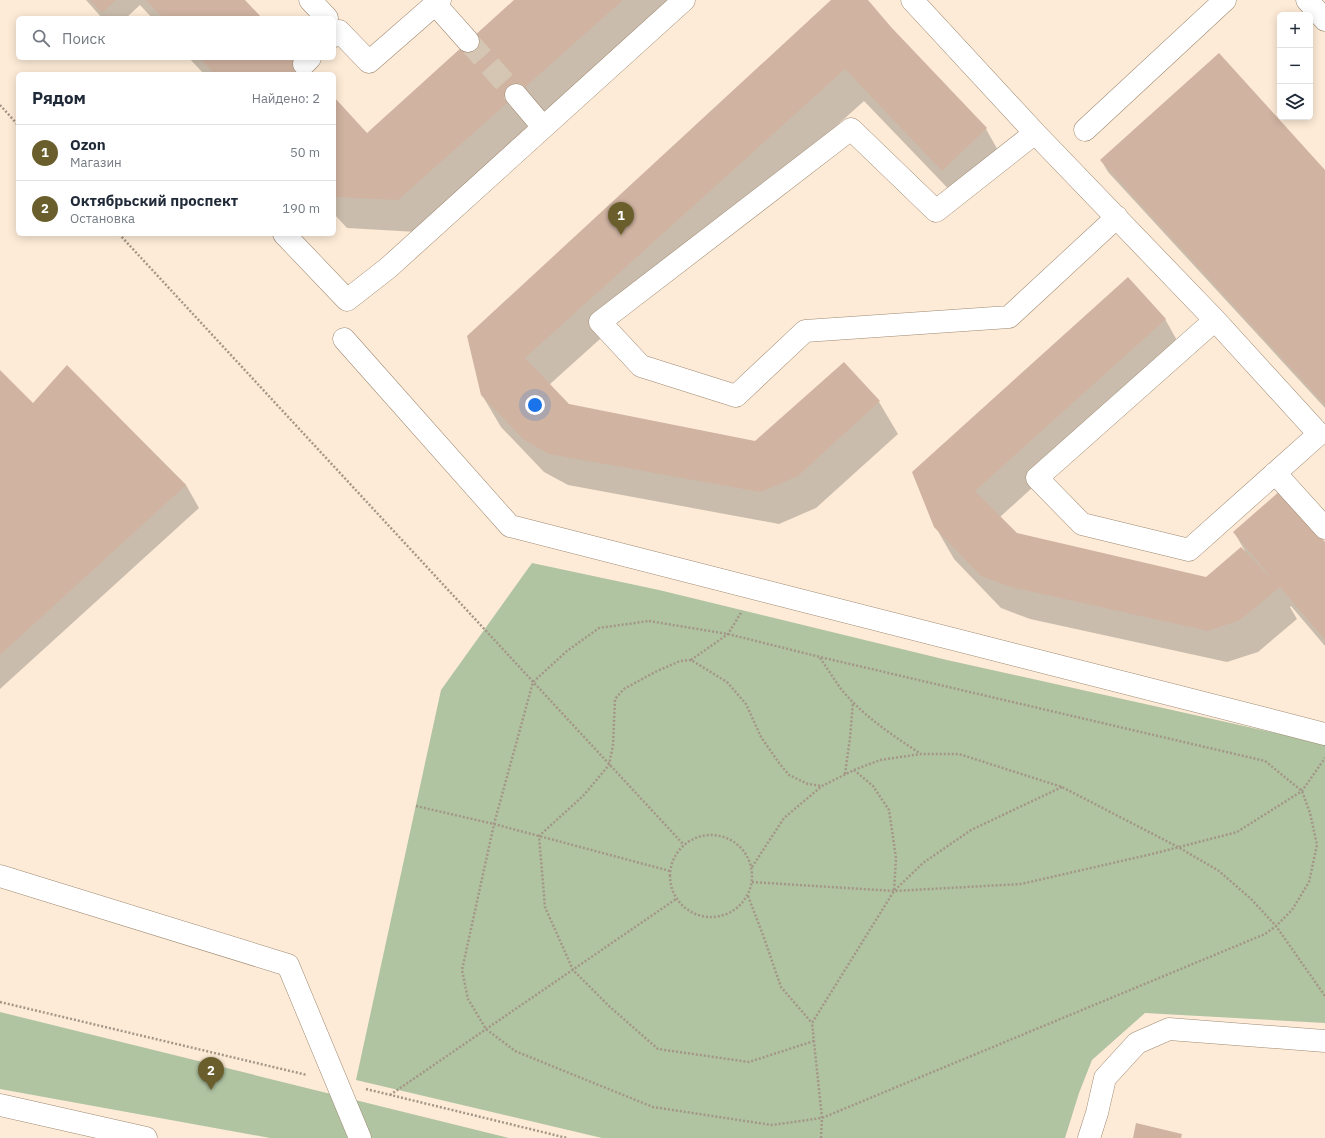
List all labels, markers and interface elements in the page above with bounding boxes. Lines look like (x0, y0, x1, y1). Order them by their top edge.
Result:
map controls (1277, 12, 1313, 120)
button: + (1277, 12, 1313, 48)
search box (16, 16, 336, 60)
icon: search (30, 27, 52, 49)
text: Поиск (62, 29, 105, 48)
button: − (1277, 48, 1313, 84)
button: layers (1277, 84, 1313, 120)
text: Рядом (32, 87, 86, 109)
text: Найдено: 2 (252, 90, 320, 107)
text: Ozon (70, 135, 106, 154)
text: 1 (41, 144, 49, 161)
text: 50 m (290, 144, 320, 161)
text: Магазин (70, 154, 122, 171)
text: Октябрьский проспект (70, 191, 238, 210)
text: 2 (41, 200, 49, 217)
text: 190 m (282, 200, 320, 217)
pin: 1 (608, 202, 634, 235)
text: Остановка (70, 210, 135, 227)
your location (525, 395, 545, 415)
pin: 2 (198, 1057, 224, 1090)

